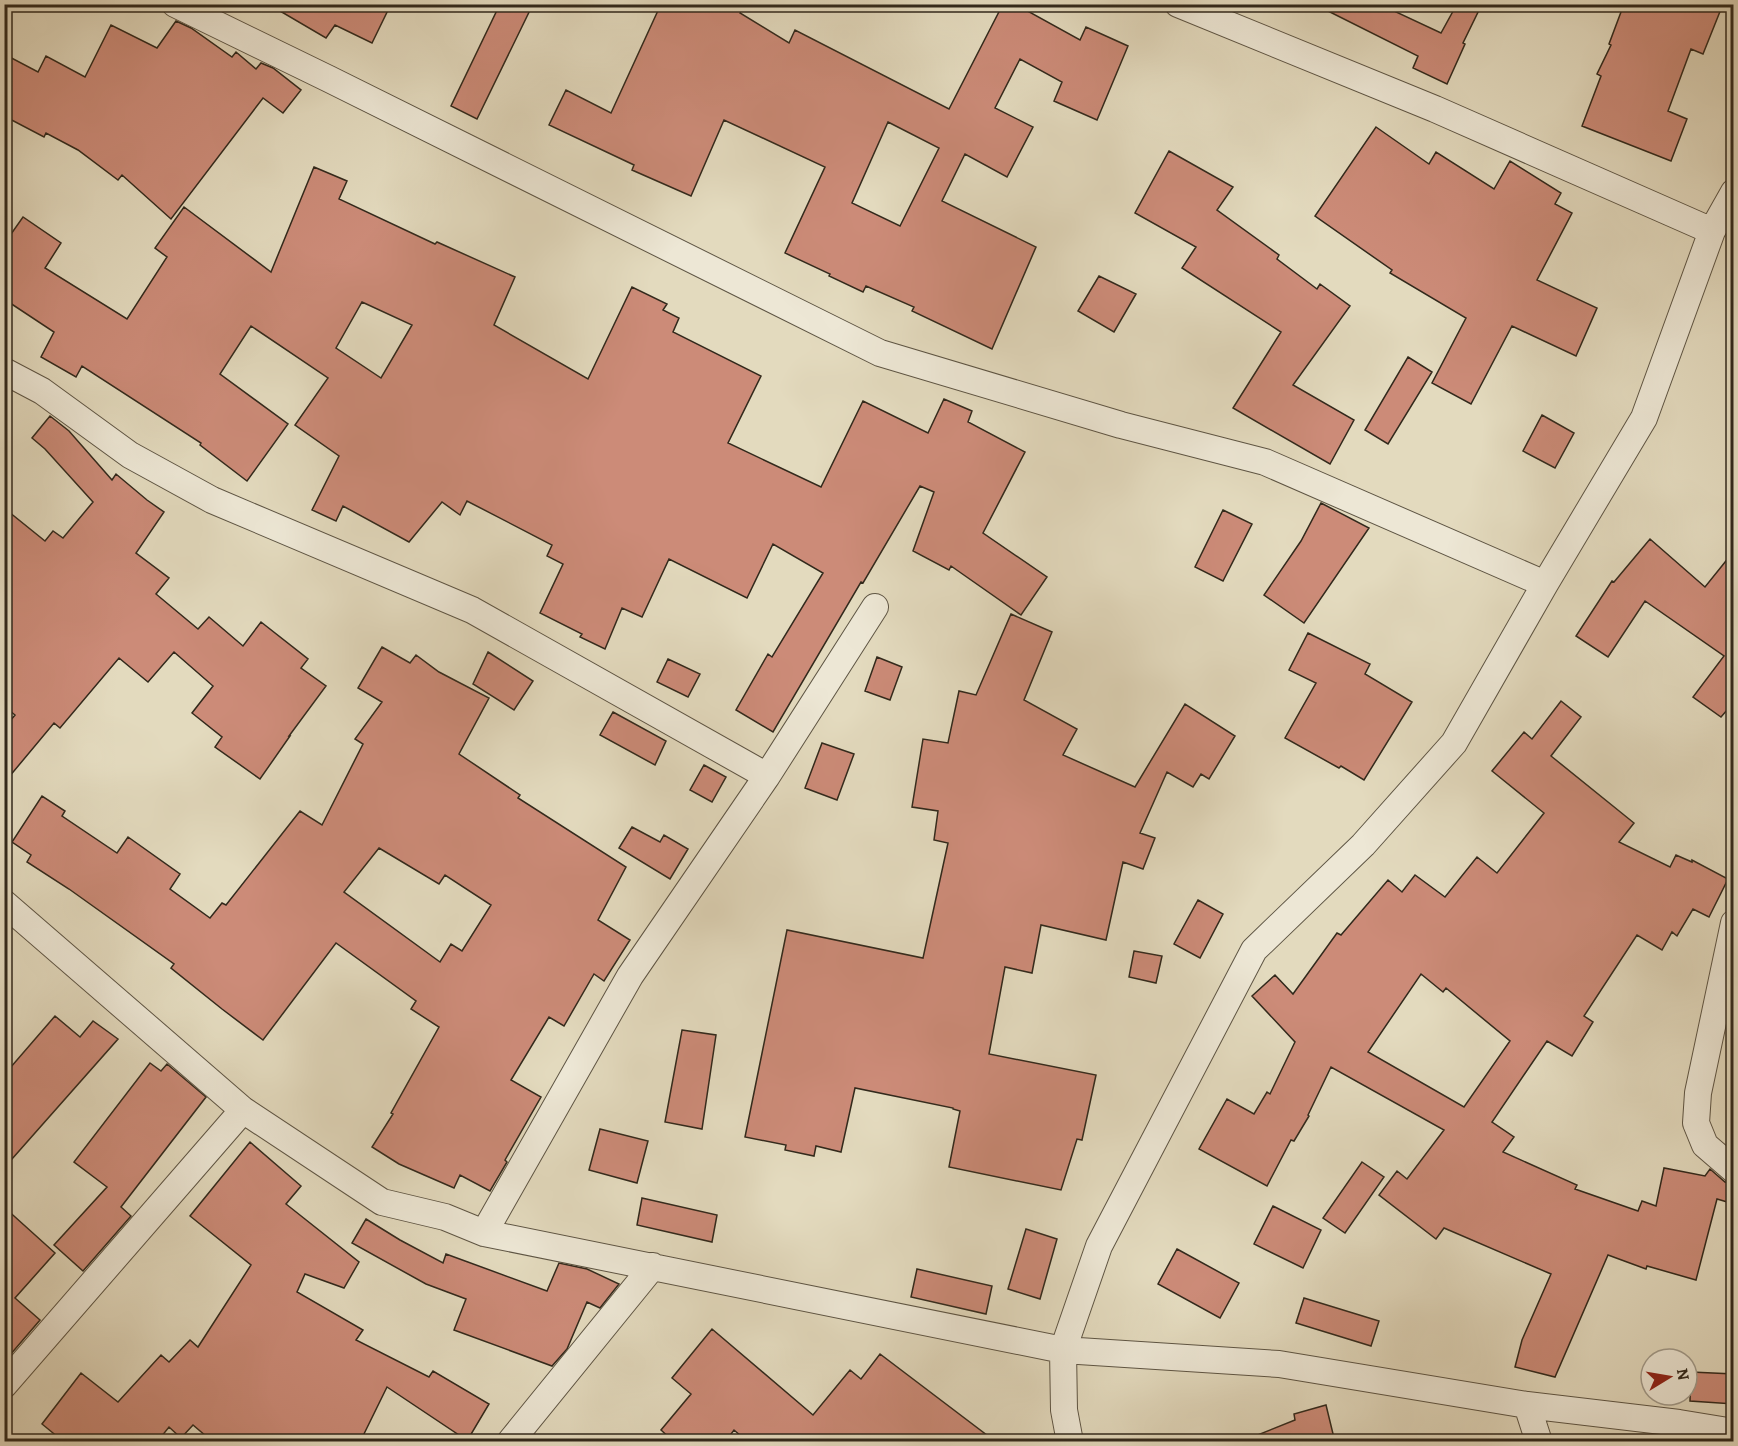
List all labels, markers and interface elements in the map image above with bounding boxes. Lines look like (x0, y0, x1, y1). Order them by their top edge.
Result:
north arrow (1639, 1347, 1699, 1407)
text: N (1671, 1367, 1695, 1382)

